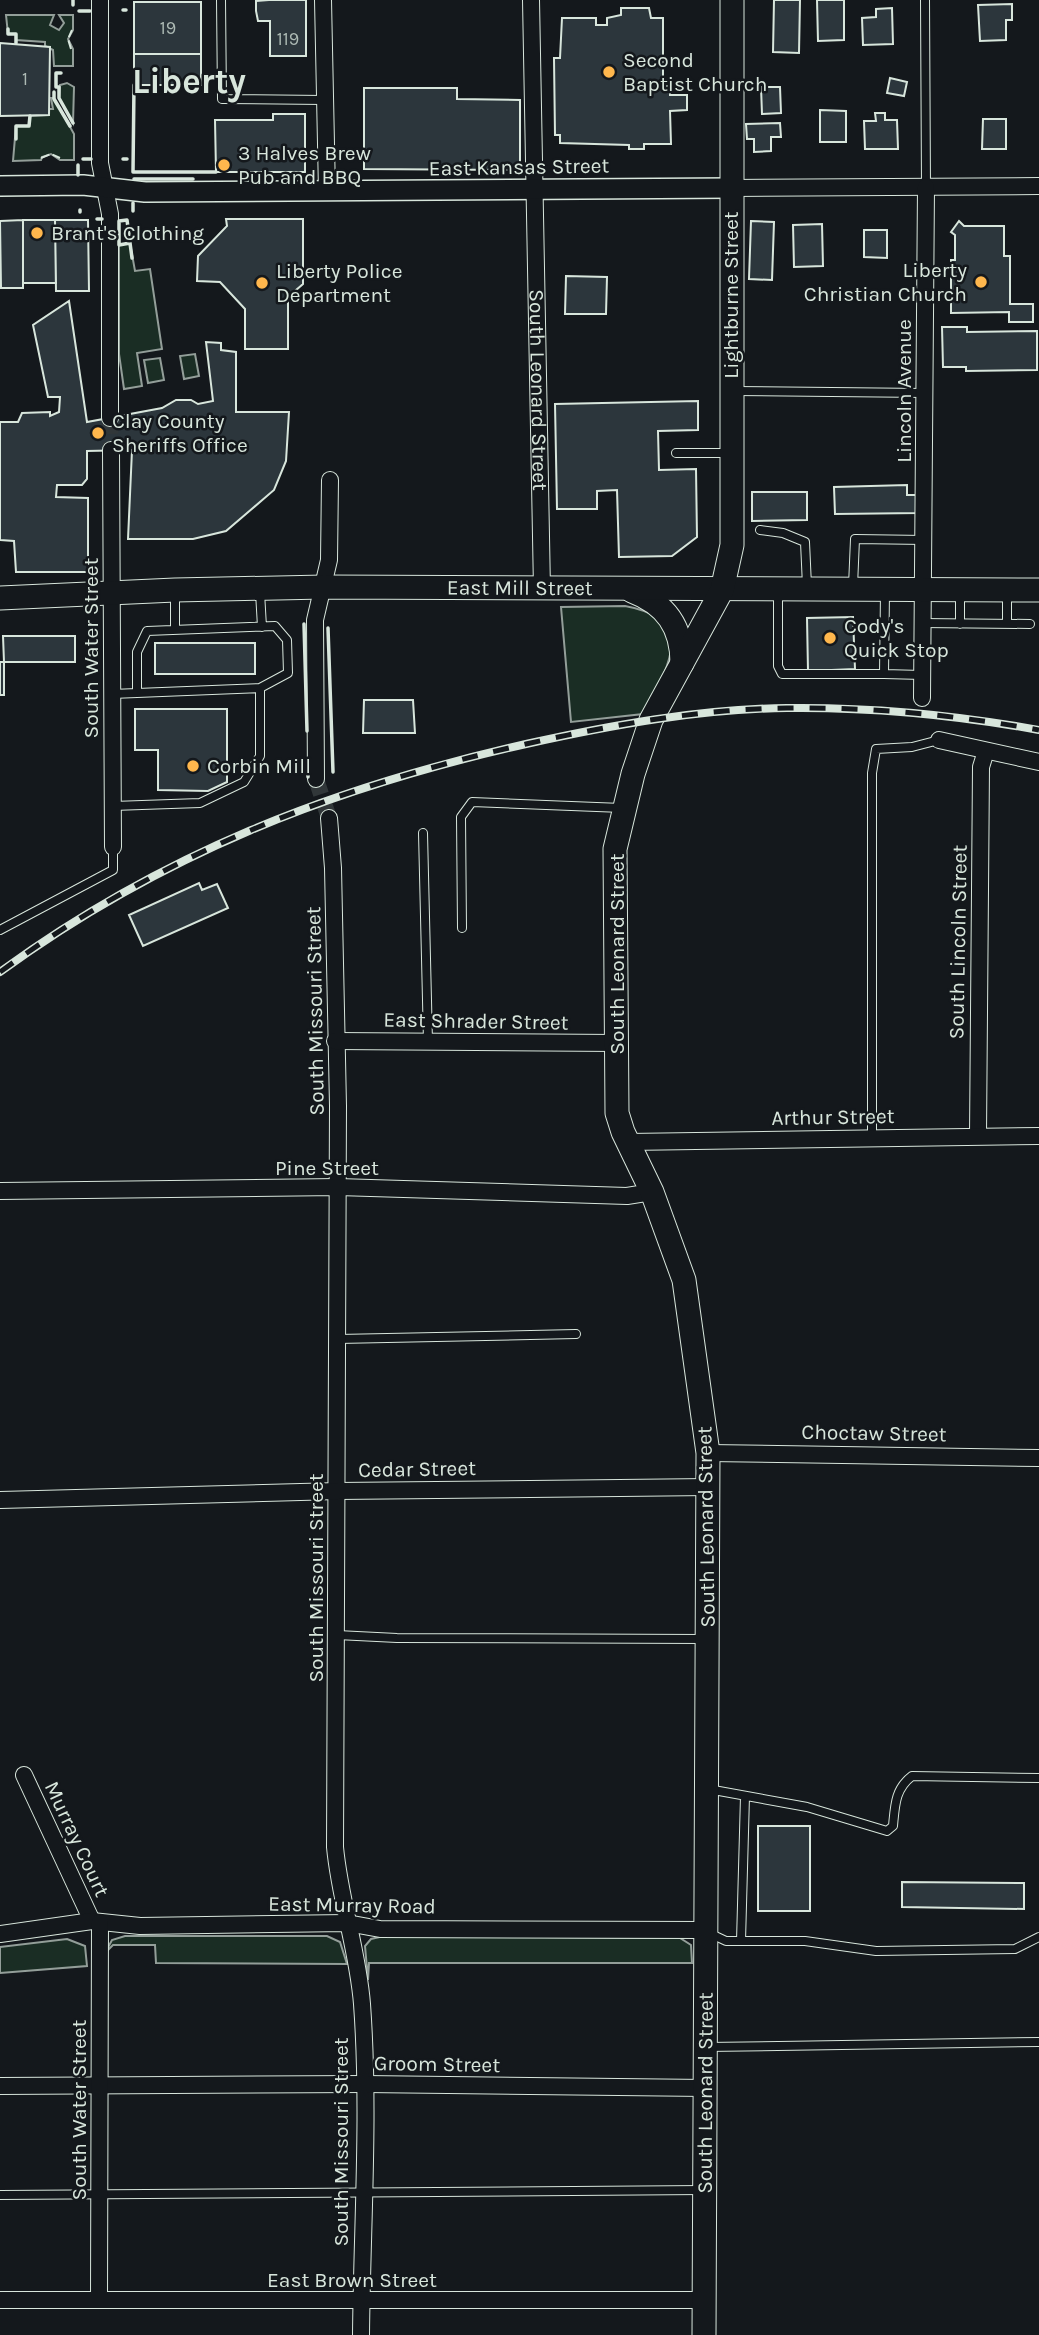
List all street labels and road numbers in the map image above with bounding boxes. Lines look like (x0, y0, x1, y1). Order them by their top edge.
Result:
street label: East Kansas Street (429, 153, 610, 181)
street label: Lightburne Street (719, 211, 743, 379)
street label: South Leonard Street (524, 289, 552, 491)
street label: Lincoln Avenue (892, 319, 916, 463)
street label: South Water Street (79, 557, 103, 739)
street label: East Mill Street (447, 576, 593, 600)
street label: South Lincoln Street (944, 844, 972, 1040)
street label: South Leonard Street (605, 853, 629, 1055)
street label: South Missouri Street (301, 906, 329, 1116)
street label: East Shrader Street (383, 1007, 569, 1035)
street label: Arthur Street (771, 1104, 895, 1130)
street label: Pine Street (275, 1156, 379, 1180)
street label: Choctaw Street (801, 1420, 947, 1446)
street label: South Leonard Street (692, 1426, 720, 1628)
street label: Cedar Street (358, 1456, 476, 1482)
street label: South Missouri Street (304, 1473, 328, 1683)
street label: Murray Court (40, 1777, 114, 1901)
street label: East Murray Road (268, 1892, 436, 1918)
street label: South Leonard Street (693, 1992, 718, 2194)
street label: South Water Street (67, 2019, 91, 2201)
street label: South Missouri Street (329, 2037, 353, 2247)
street label: Groom Street (374, 2051, 500, 2077)
street label: East Brown Street (267, 2268, 437, 2292)

